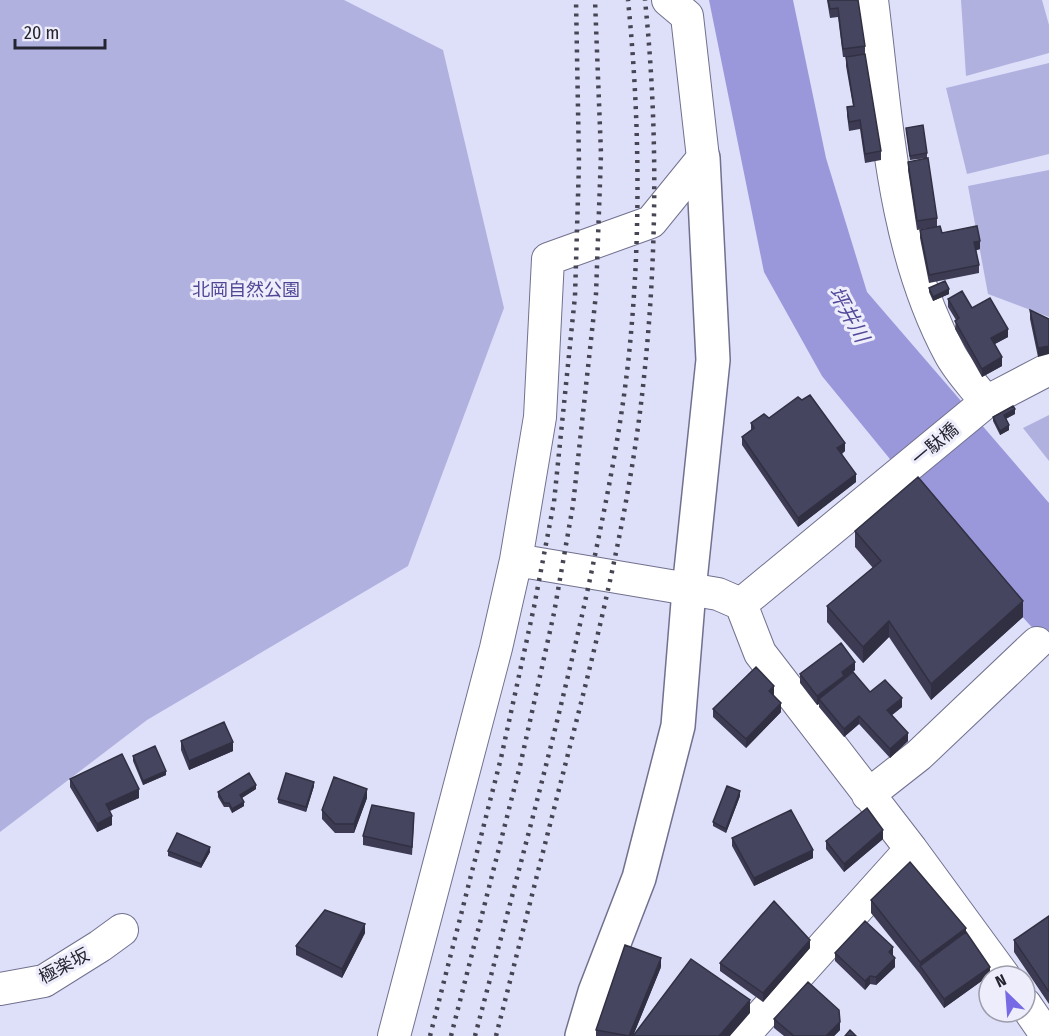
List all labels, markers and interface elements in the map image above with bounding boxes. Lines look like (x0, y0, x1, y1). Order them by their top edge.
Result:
scale bar (15, 12, 105, 50)
text: 20 m (24, 22, 59, 44)
park label: 北岡自然公園 (192, 279, 300, 301)
water label: 坪井川 (824, 282, 875, 348)
street label: 一駄橋 (907, 418, 963, 470)
street label: 極楽坂 (35, 944, 93, 988)
north arrow (977, 964, 1037, 1024)
text: N (993, 970, 1009, 991)

